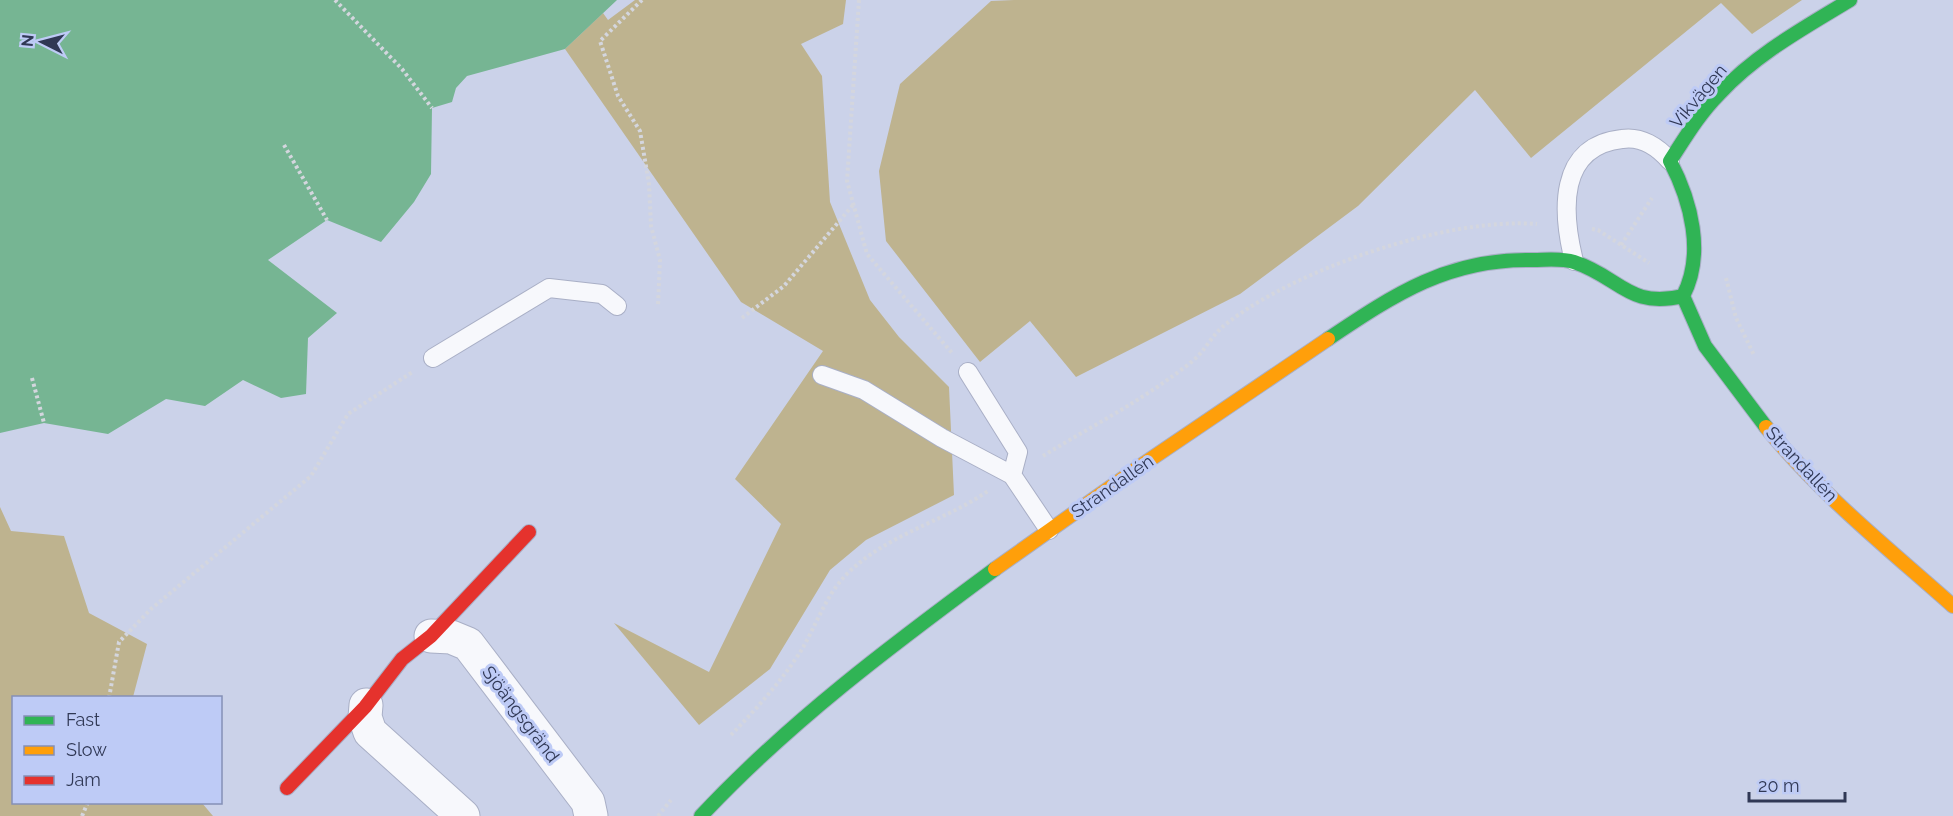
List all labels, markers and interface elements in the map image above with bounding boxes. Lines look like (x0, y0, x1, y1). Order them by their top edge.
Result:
north arrow (12, 12, 72, 72)
text: N (17, 33, 38, 48)
street label: Vikvägen (1665, 60, 1731, 132)
street label: Strandallén (1762, 422, 1842, 506)
street label: Strandallén (1067, 450, 1157, 522)
street label: Sjöängsgränd (478, 662, 564, 766)
legend (12, 696, 222, 804)
text: Fast (66, 709, 100, 730)
text: Slow (66, 739, 107, 760)
scale bar (1749, 765, 1845, 803)
text: Jam (66, 769, 101, 790)
text: 20 m (1758, 775, 1800, 796)

